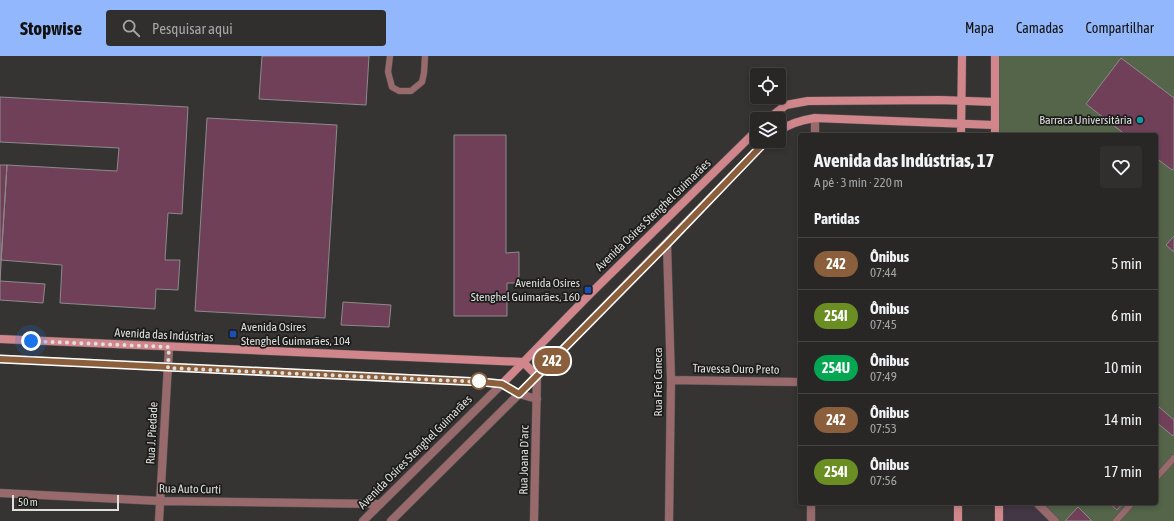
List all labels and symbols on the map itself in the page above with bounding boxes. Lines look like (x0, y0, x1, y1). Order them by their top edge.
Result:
place label: Barraca Universitária (1039, 113, 1132, 127)
marker: Barraca Universitária (1135, 115, 1145, 125)
street label: Avenida Osíres Stenghel Guimarães (592, 156, 714, 274)
place label: Avenida Osíres Stenghel Guimarães, 160 (471, 276, 580, 304)
marker: Avenida Osíres Stenghel Guimarães, 160 (583, 285, 593, 295)
place label: Avenida Osíres Stenghel Guimarães, 104 (241, 320, 351, 348)
street label: Avenida das Indústrias (114, 325, 214, 345)
marker: Avenida Osíres Stenghel Guimarães, 104 (228, 329, 238, 339)
your location (21, 331, 41, 351)
street label: Rua Frei Caneca (651, 347, 665, 417)
line badge: 242 (529, 348, 575, 374)
street label: Travessa Ouro Preto (692, 361, 780, 377)
unlabelled marker (470, 372, 488, 390)
street label: Avenida Osíres Stenghel Guimarães (355, 392, 475, 512)
street label: Rua J. Piedade (143, 401, 161, 465)
street label: Rua Joana D'arc (516, 425, 532, 495)
street label: Rua Auto Curti (159, 481, 221, 497)
scale bar (12, 493, 119, 512)

